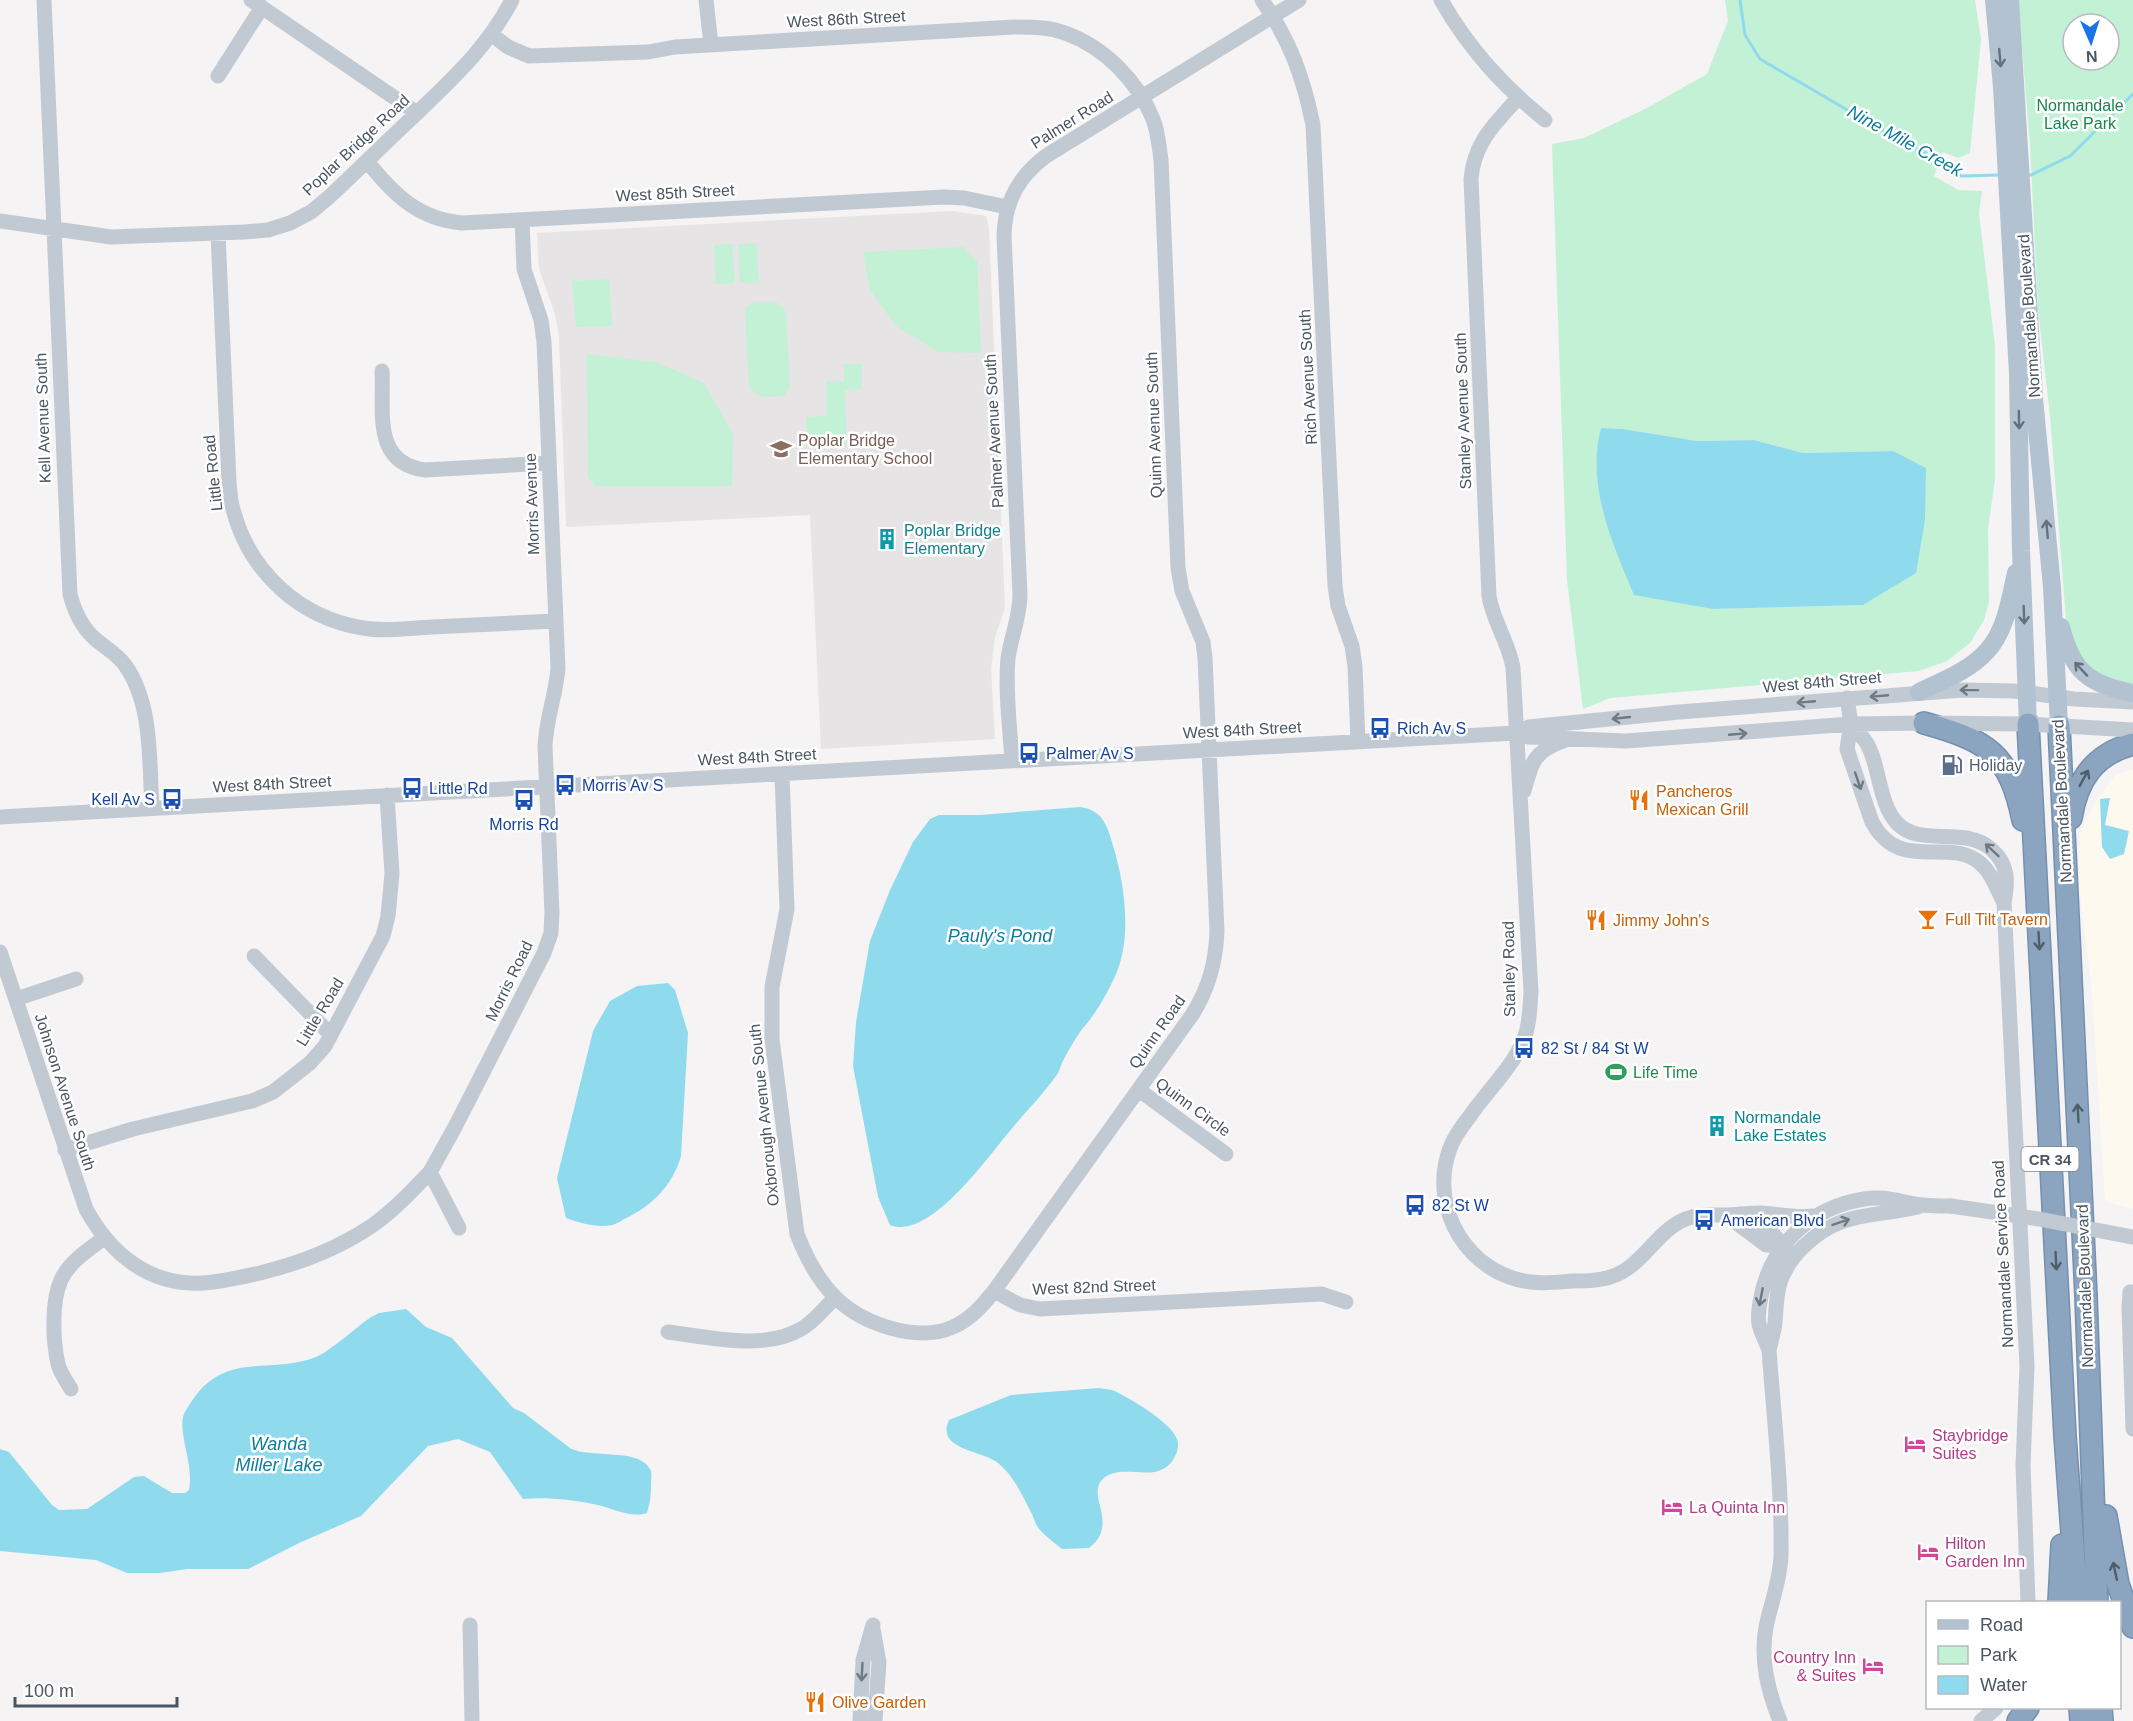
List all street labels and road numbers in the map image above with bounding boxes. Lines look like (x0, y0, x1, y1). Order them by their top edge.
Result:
street label: West 86th Street (786, 7, 906, 31)
street label: Palmer Road (1028, 88, 1116, 152)
street label: Poplar Bridge Road (299, 91, 413, 199)
street label: West 85th Street (615, 181, 735, 205)
street label: Normandale Boulevard (2015, 234, 2043, 398)
street label: Rich Avenue South (1296, 309, 1320, 445)
street label: Stanley Avenue South (1452, 332, 1474, 490)
street label: Quinn Avenue South (1143, 351, 1165, 499)
street label: Kell Avenue South (32, 353, 54, 483)
street label: Palmer Avenue South (981, 353, 1007, 509)
street label: Little Road (201, 434, 225, 512)
street label: Morris Avenue (522, 453, 542, 555)
street label: West 84th Street (1762, 668, 1883, 696)
street label: West 84th Street (1182, 718, 1302, 742)
street label: Normandale Boulevard (2049, 719, 2075, 883)
street label: West 84th Street (697, 745, 817, 769)
street label: West 84th Street (212, 772, 332, 796)
street label: Stanley Road (1500, 921, 1518, 1017)
street label: Morris Road (482, 938, 536, 1024)
street label: Little Road (293, 975, 347, 1049)
street label: Quinn Road (1126, 992, 1188, 1072)
street label: Johnson Avenue South (32, 1011, 98, 1173)
street label: Oxborough Avenue South (746, 1023, 782, 1207)
street label: Quinn Circle (1152, 1074, 1234, 1140)
road number: CR 34 (2022, 1147, 2078, 1171)
street label: Normandale Service Road (1990, 1160, 2016, 1348)
street label: Normandale Boulevard (2074, 1204, 2096, 1368)
street label: West 82nd Street (1032, 1276, 1156, 1298)

